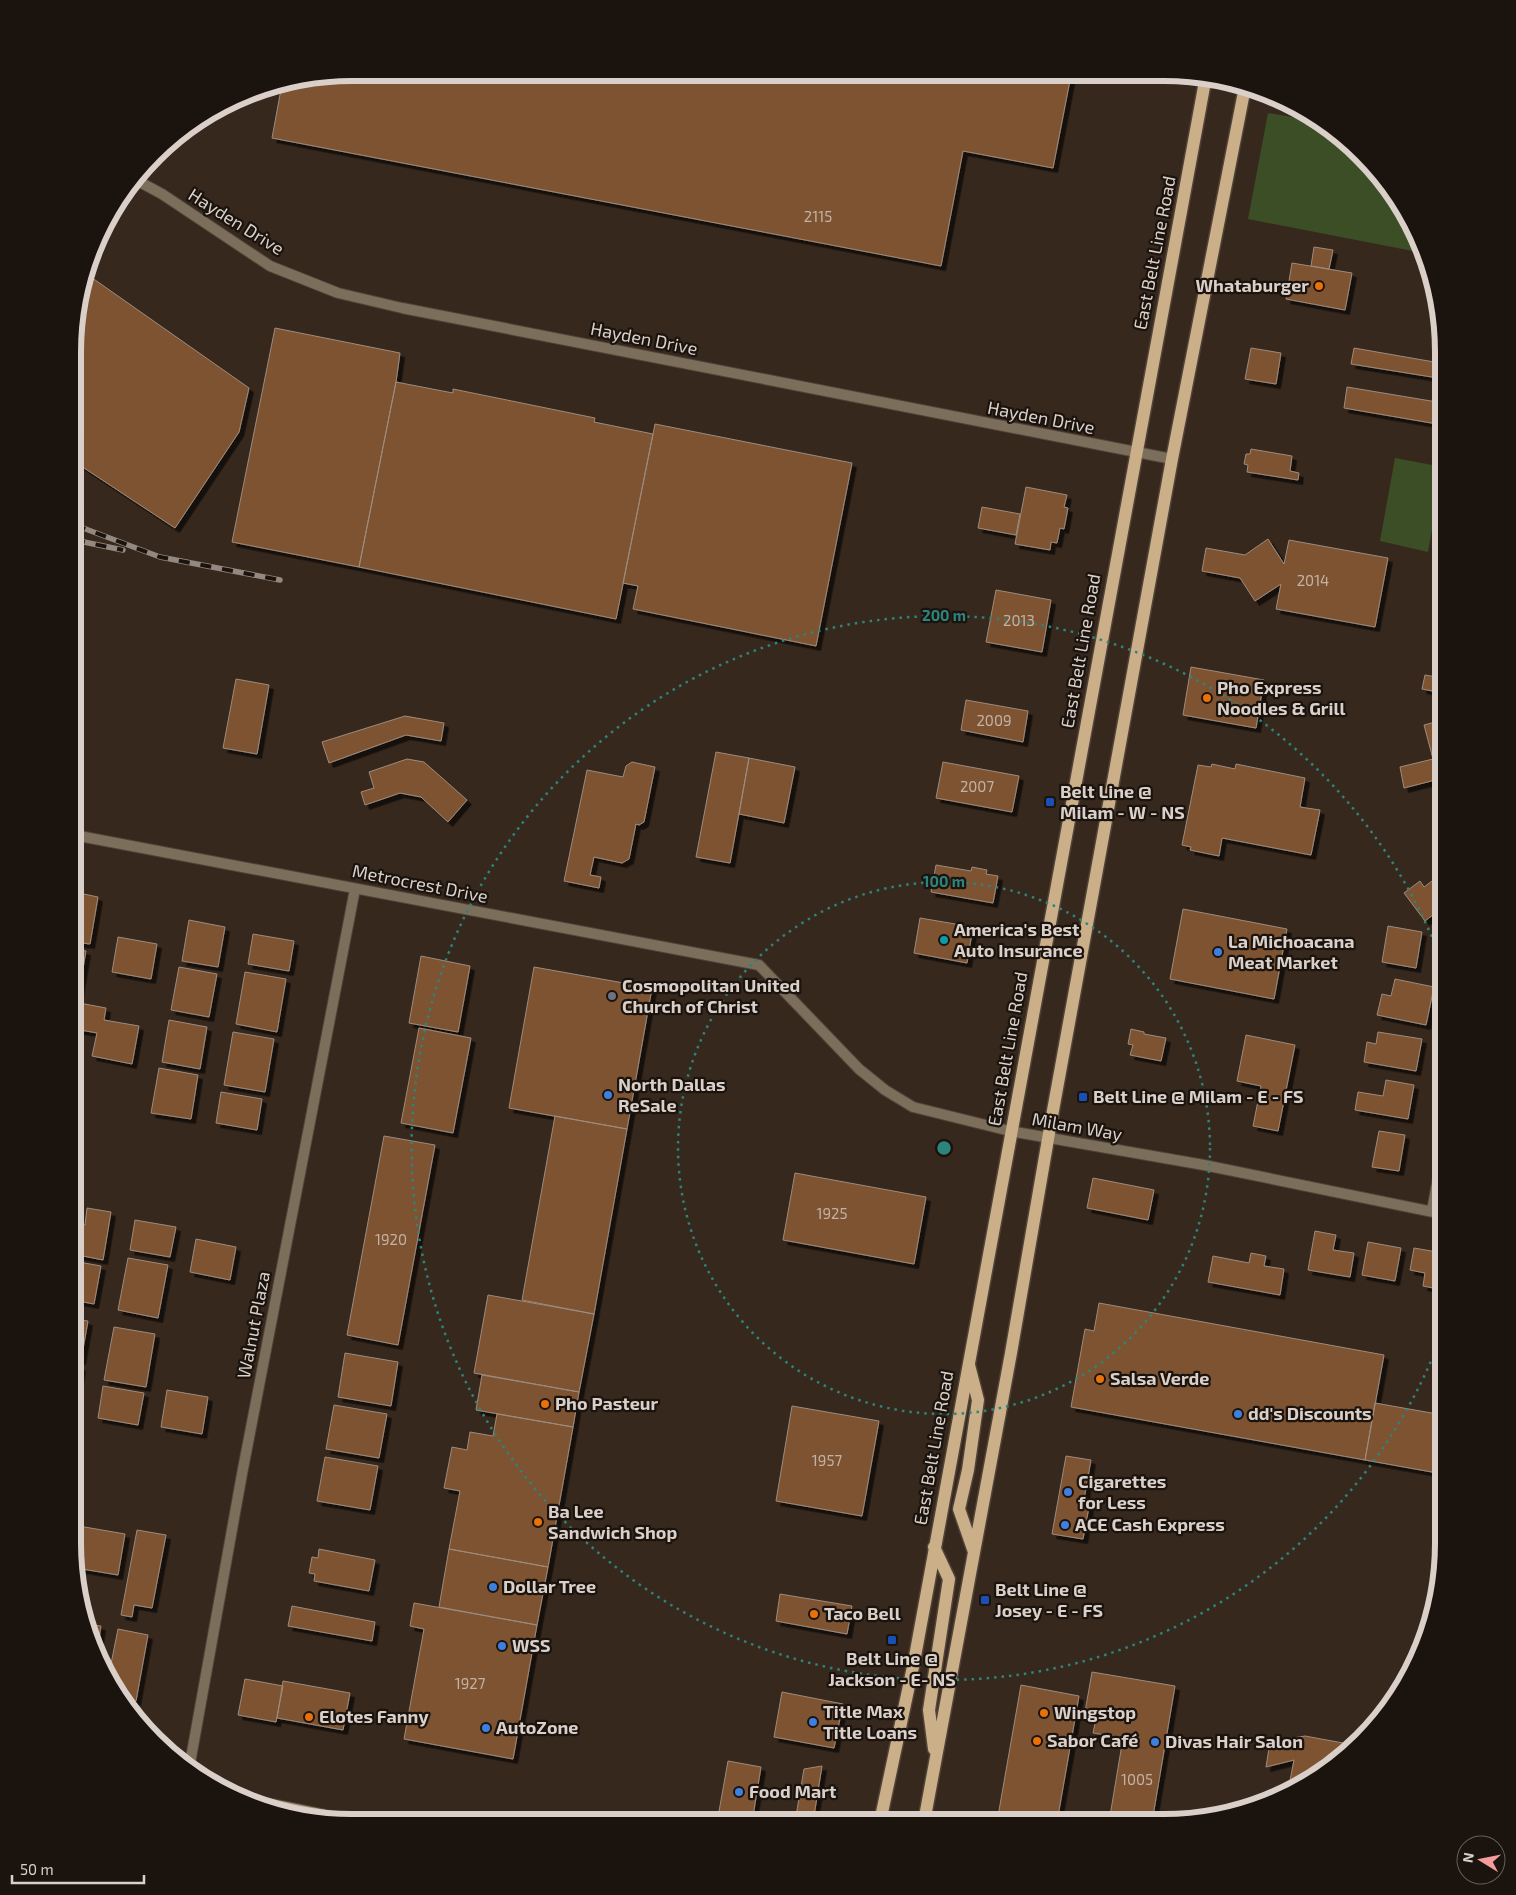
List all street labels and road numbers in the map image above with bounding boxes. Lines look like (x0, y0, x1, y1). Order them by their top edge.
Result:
street label: East Belt Line Road (1128, 174, 1180, 332)
street label: Hayden Drive (185, 183, 288, 259)
street label: Hayden Drive (589, 317, 700, 359)
street label: Hayden Drive (986, 396, 1097, 438)
street label: East Belt Line Road (1056, 572, 1104, 730)
street label: Metrocrest Drive (350, 859, 490, 907)
street label: East Belt Line Road (983, 970, 1031, 1128)
street label: Milam Way (1030, 1107, 1124, 1145)
street label: Walnut Plaza (232, 1269, 274, 1380)
street label: East Belt Line Road (909, 1369, 957, 1527)

